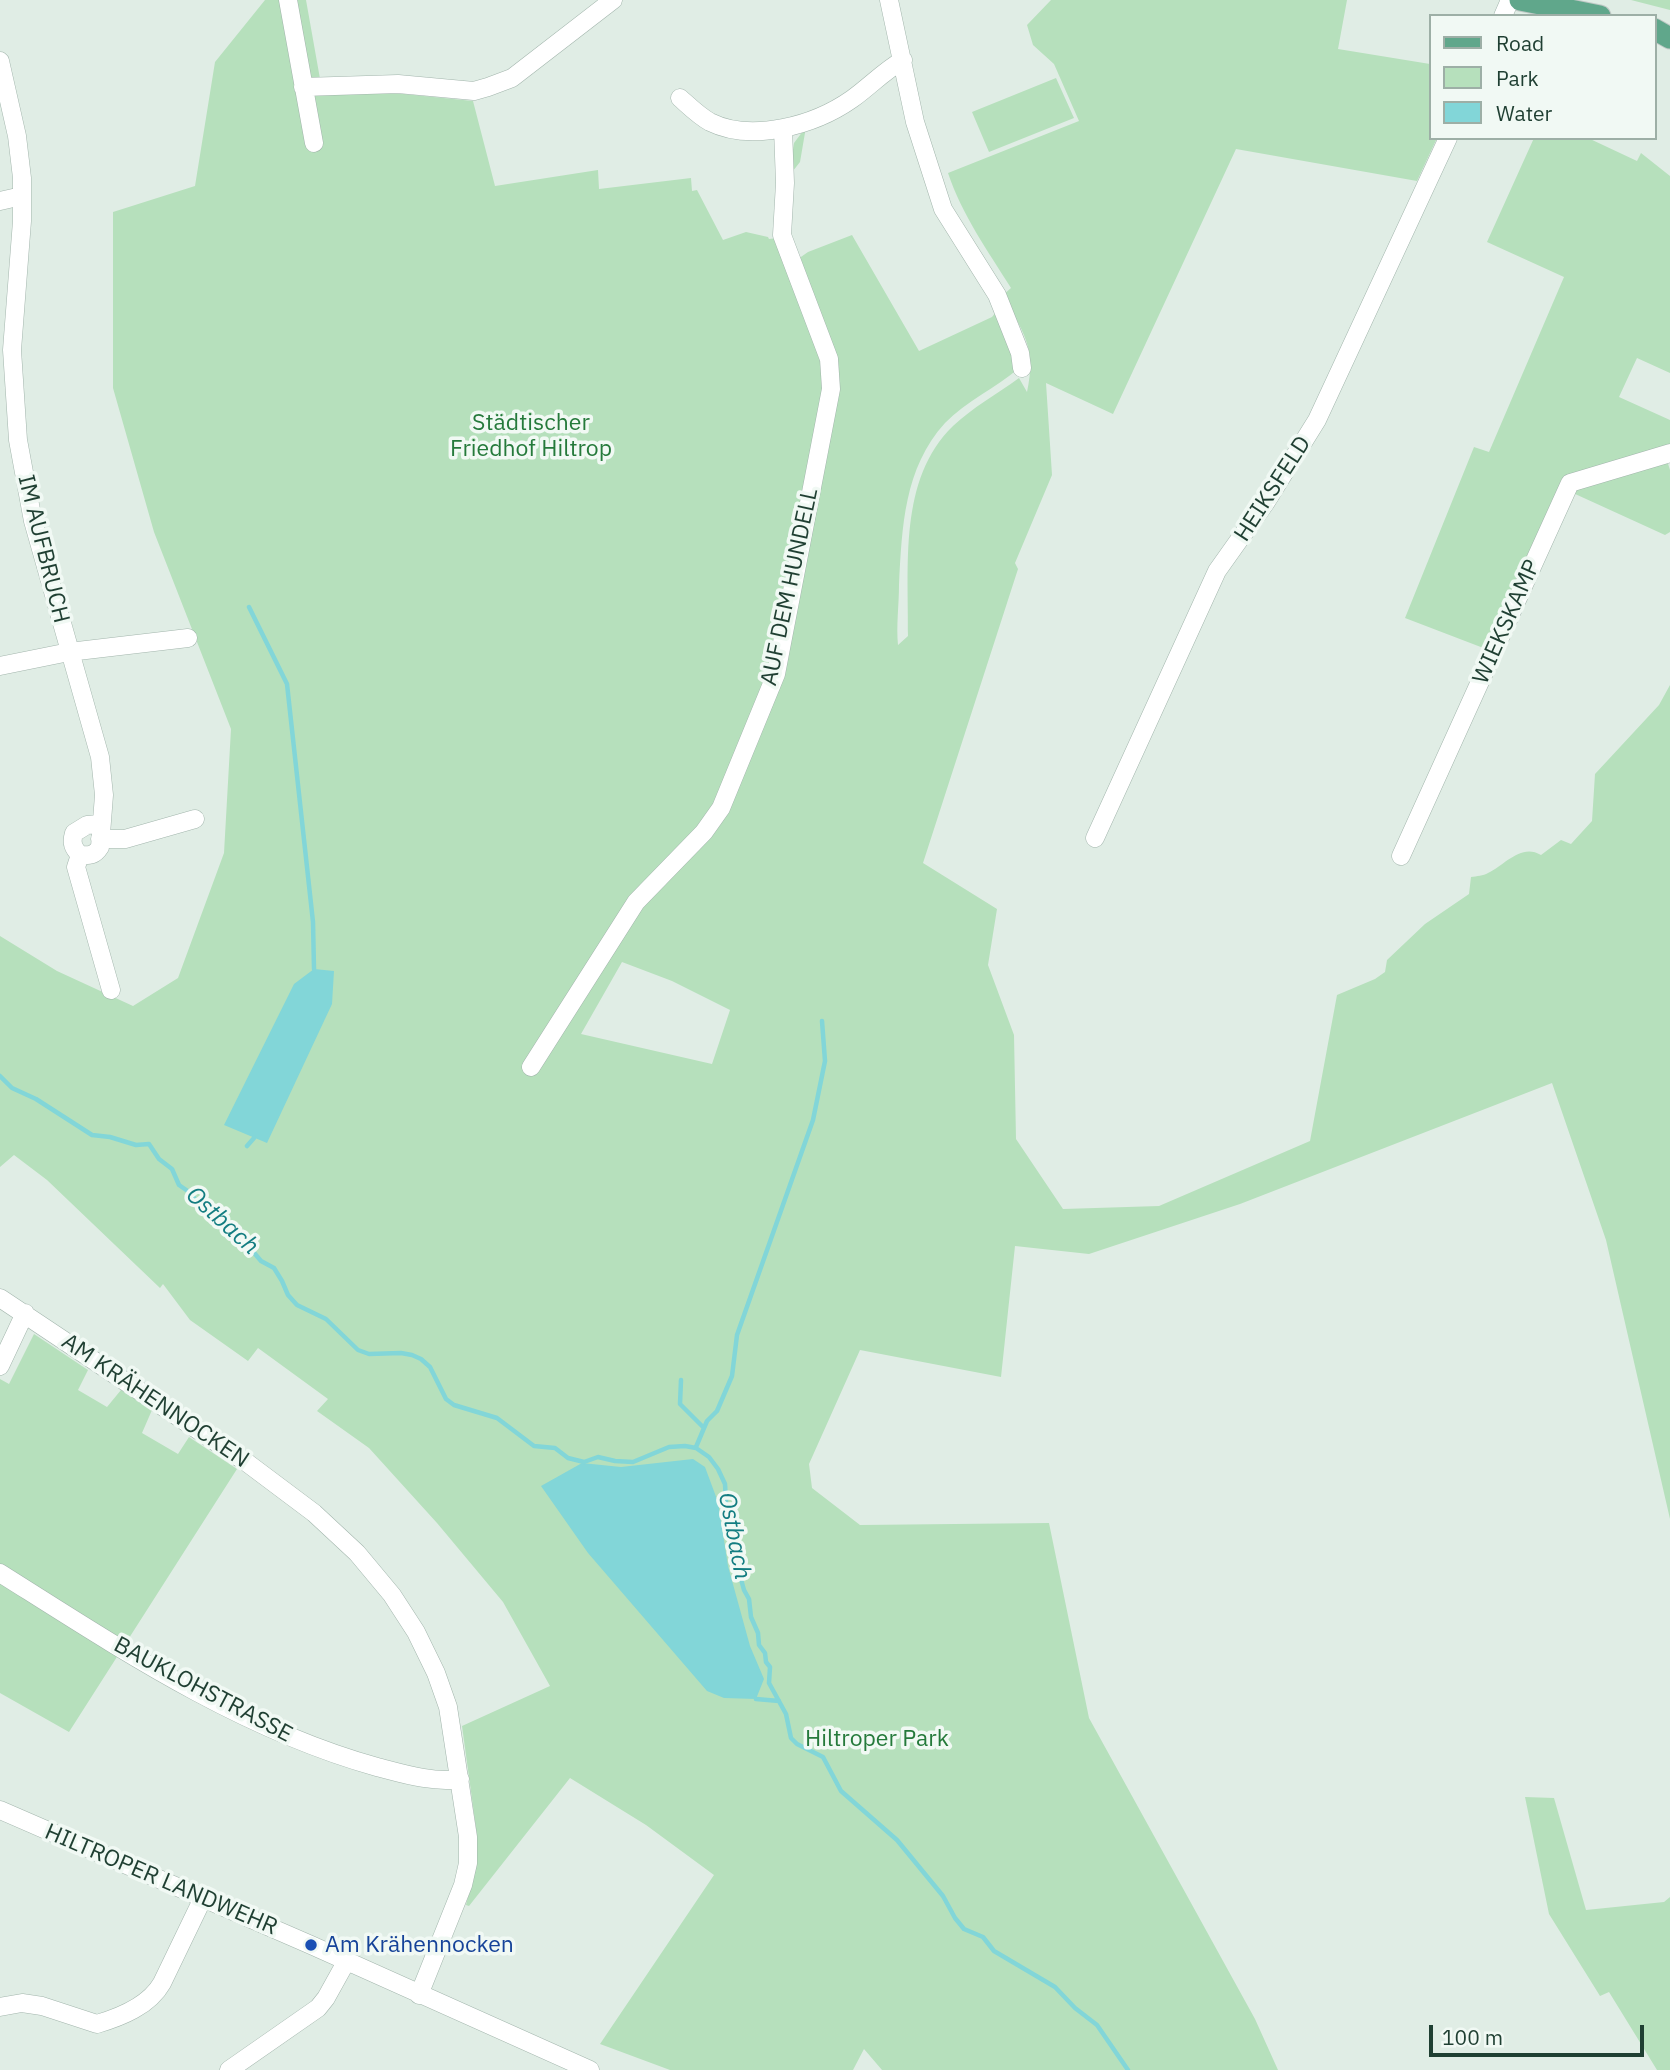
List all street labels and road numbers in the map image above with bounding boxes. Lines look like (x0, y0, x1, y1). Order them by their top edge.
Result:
street label: HEIKSFELD (1229, 431, 1317, 547)
street label: IM AUFBRUCH (11, 472, 75, 626)
street label: AUF DEM HUNDELL (756, 486, 824, 688)
street label: WIEKSKAMP (1467, 556, 1547, 688)
street label: AM KRÄHENNOCKEN (56, 1328, 254, 1474)
street label: BAUKLOHSTRASSE (109, 1631, 297, 1749)
street label: HILTROPER LANDWEHR (41, 1818, 281, 1942)

